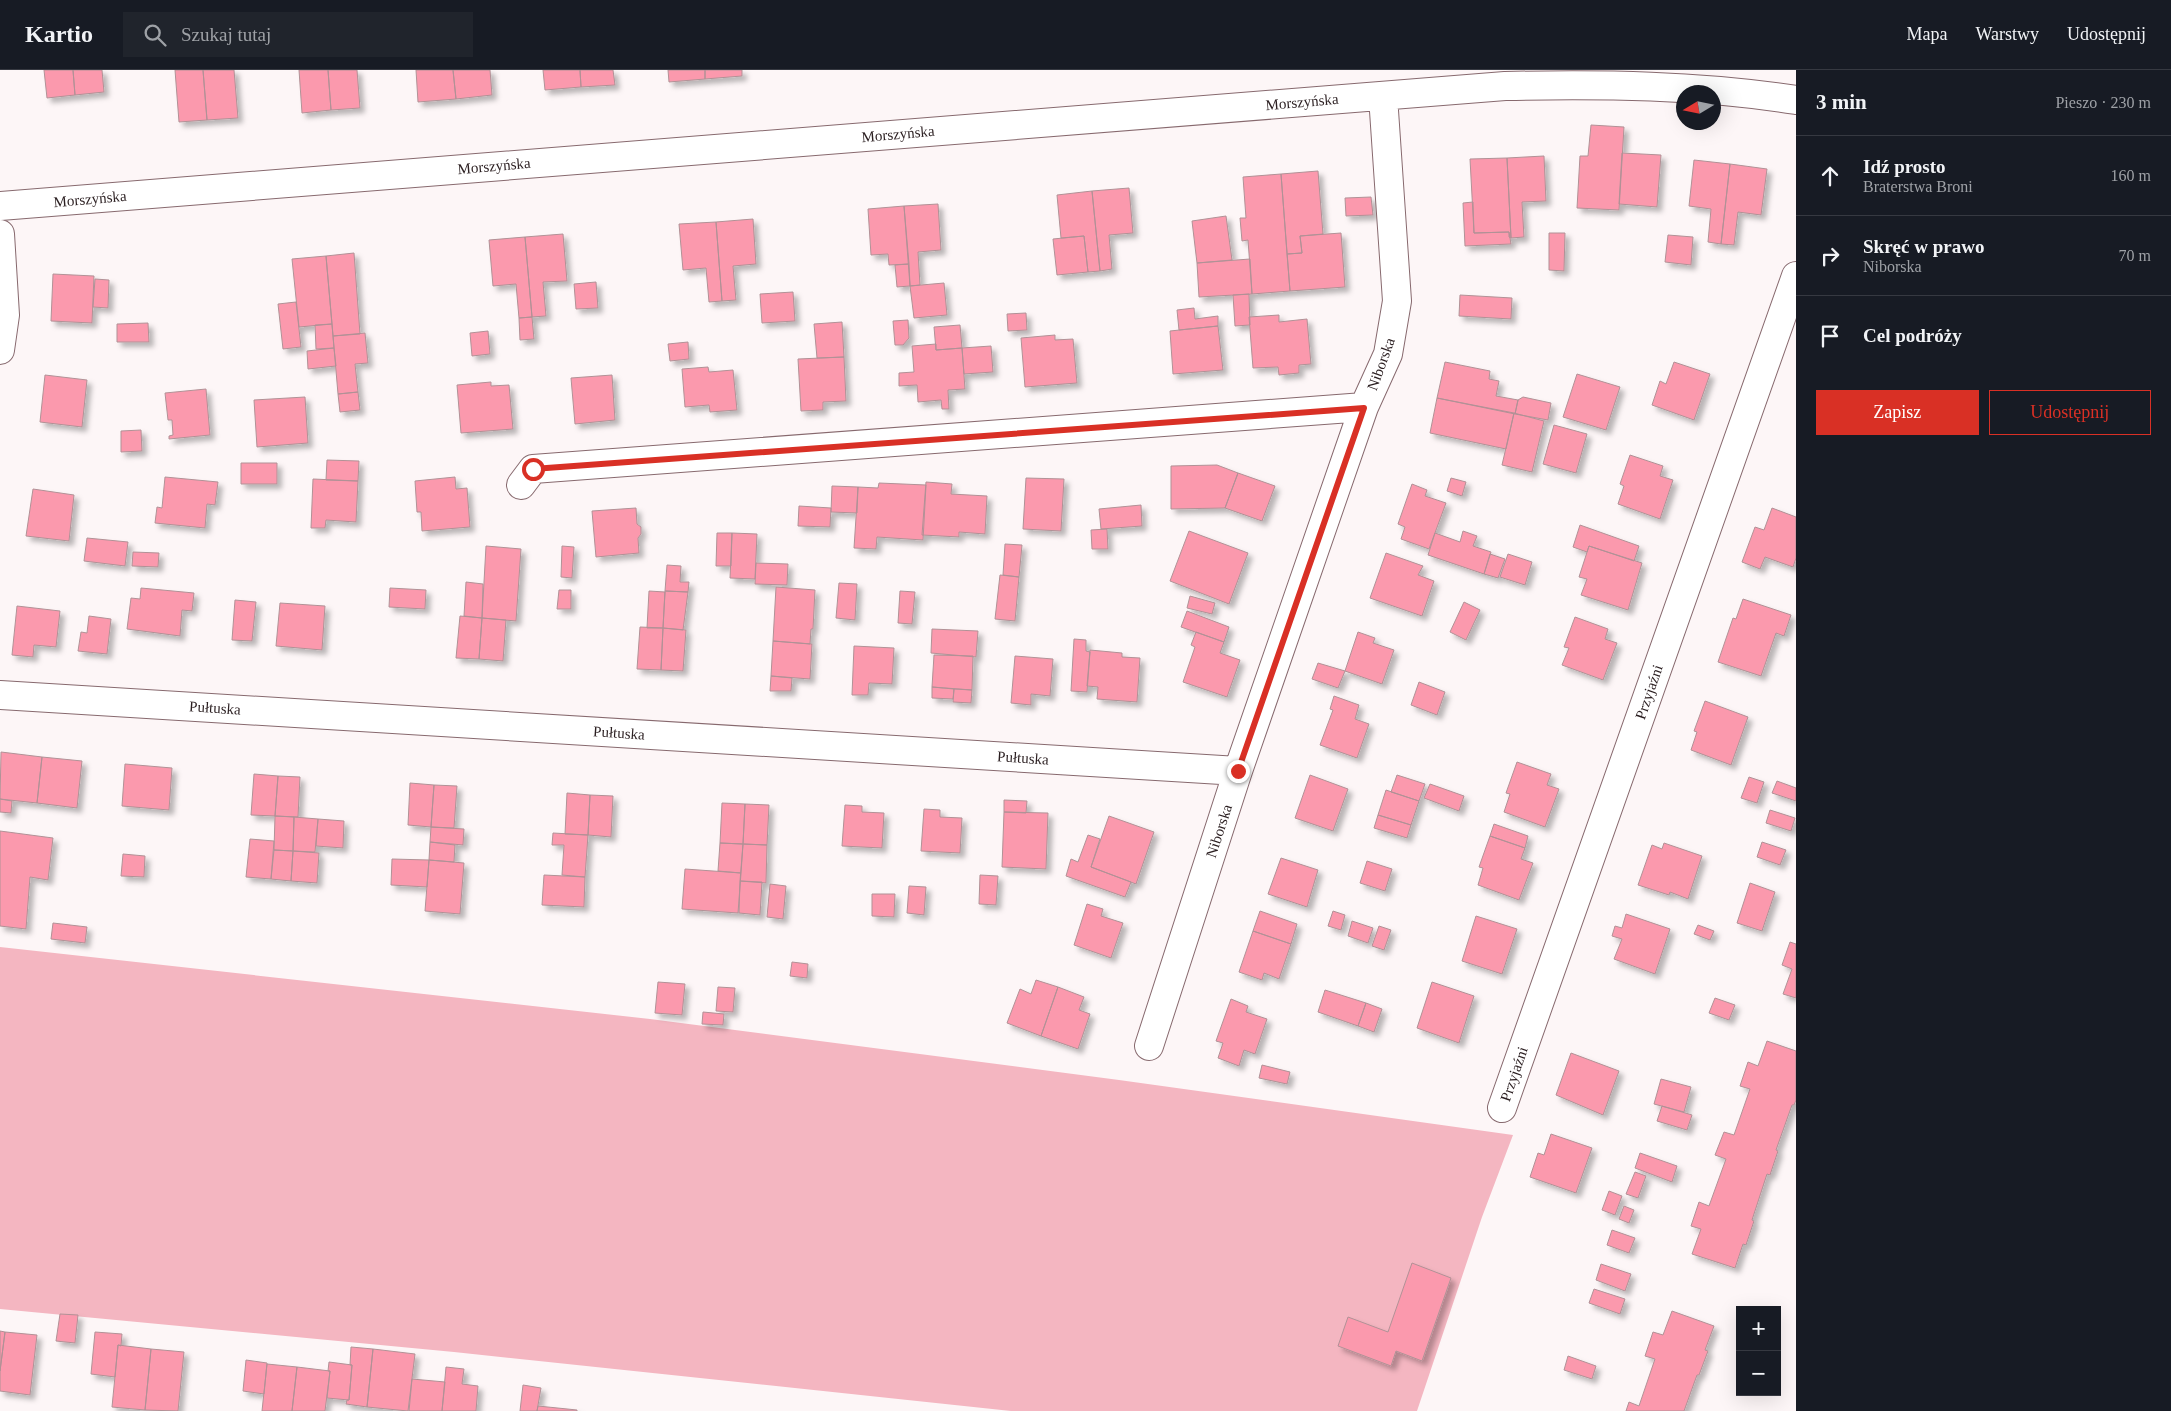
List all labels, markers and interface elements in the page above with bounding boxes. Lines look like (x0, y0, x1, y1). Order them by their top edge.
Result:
search box (123, 12, 473, 57)
text: Kartio (25, 21, 93, 47)
icon: search (141, 21, 169, 49)
text: Szukaj tutaj (181, 24, 271, 45)
text: Mapa (1906, 24, 1947, 44)
text: Warstwy (1975, 24, 2039, 44)
text: Udostępnij (2067, 24, 2146, 44)
north arrow (1676, 85, 1721, 130)
text: 3 min (1816, 90, 1867, 114)
street label: Morszyńska (1265, 91, 1340, 113)
text: Pieszo · 230 m (2055, 94, 2151, 111)
street label: Morszyńska (861, 123, 936, 145)
street label: Morszyńska (457, 155, 532, 177)
text: Idź prosto (1863, 156, 1946, 177)
icon: ahead (1816, 162, 1844, 190)
text: 160 m (2111, 167, 2151, 184)
text: Braterstwa Broni (1863, 178, 1973, 195)
street label: Morszyńska (53, 188, 128, 210)
text: Skręć w prawo (1863, 236, 1984, 257)
icon: right (1816, 242, 1844, 270)
text: 70 m (2119, 247, 2151, 264)
text: Niborska (1863, 258, 1922, 275)
icon: arrive (1816, 322, 1844, 350)
text: Cel podróży (1863, 325, 1962, 346)
street label: Niborska (1364, 335, 1398, 393)
button: Zapisz (1816, 390, 1979, 435)
button: Udostępnij (1989, 390, 2151, 435)
route start (522, 458, 545, 481)
street label: Przyjaźni (1632, 663, 1666, 721)
street label: Pułtuska (189, 698, 242, 718)
street label: Pułtuska (593, 723, 646, 743)
street label: Pułtuska (997, 748, 1050, 768)
route end (1227, 760, 1250, 783)
street label: Niborska (1203, 802, 1235, 860)
street label: Przyjaźni (1497, 1045, 1531, 1103)
map controls (1736, 1306, 1781, 1396)
button: + (1736, 1306, 1781, 1351)
button: − (1736, 1351, 1781, 1396)

